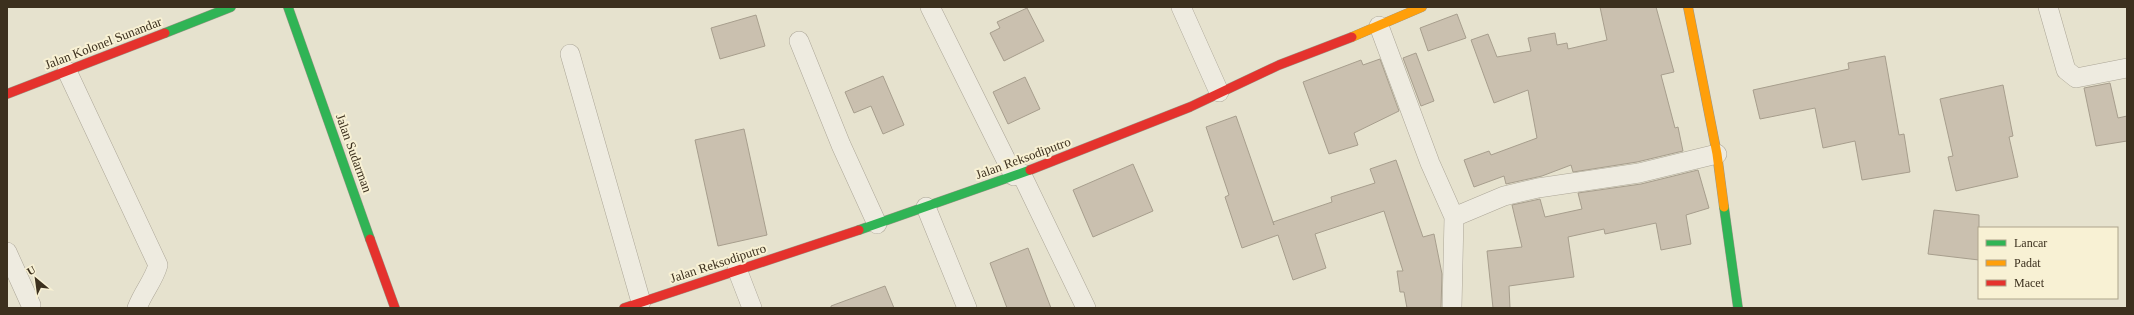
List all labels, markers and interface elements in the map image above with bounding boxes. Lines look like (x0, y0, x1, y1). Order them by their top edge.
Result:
street label: Jalan Kolonel Sunandar (42, 14, 164, 72)
street label: Jalan Sudarman (333, 112, 375, 195)
street label: Jalan Reksodiputro (973, 134, 1073, 182)
legend (1978, 227, 2118, 299)
text: Lancar (2014, 236, 2047, 250)
street label: Jalan Reksodiputro (668, 240, 768, 286)
text: Padat (2014, 256, 2041, 270)
north arrow (16, 259, 56, 299)
text: U (25, 263, 38, 277)
text: Macet (2014, 276, 2045, 290)

